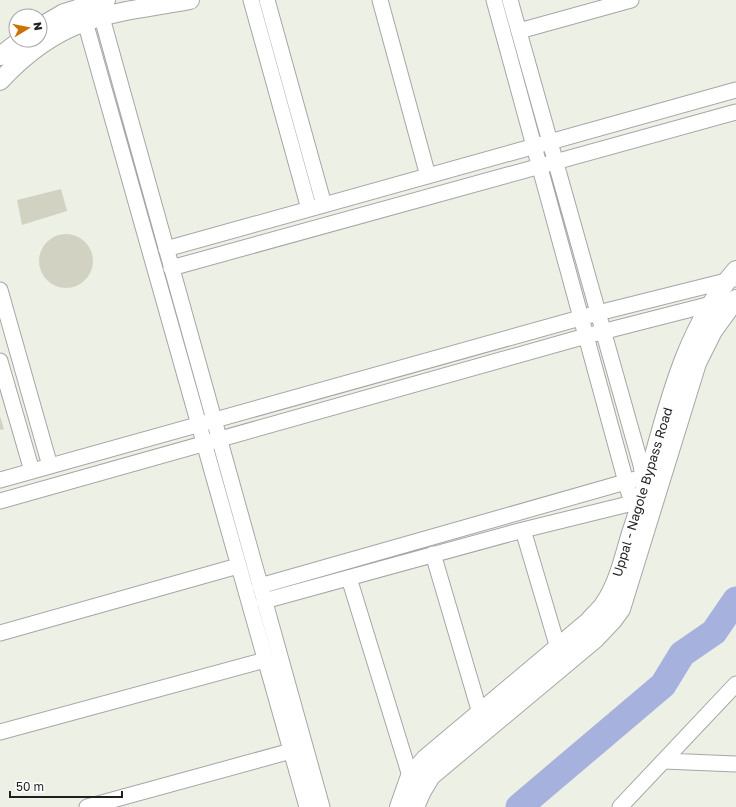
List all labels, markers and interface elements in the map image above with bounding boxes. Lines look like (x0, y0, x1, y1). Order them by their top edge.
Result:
north arrow (8, 8, 48, 48)
text: N (31, 21, 45, 31)
street label: Uppal - Nagole Bypass Road (609, 405, 675, 579)
scale bar (10, 773, 122, 799)
text: 50 m (16, 779, 44, 794)

